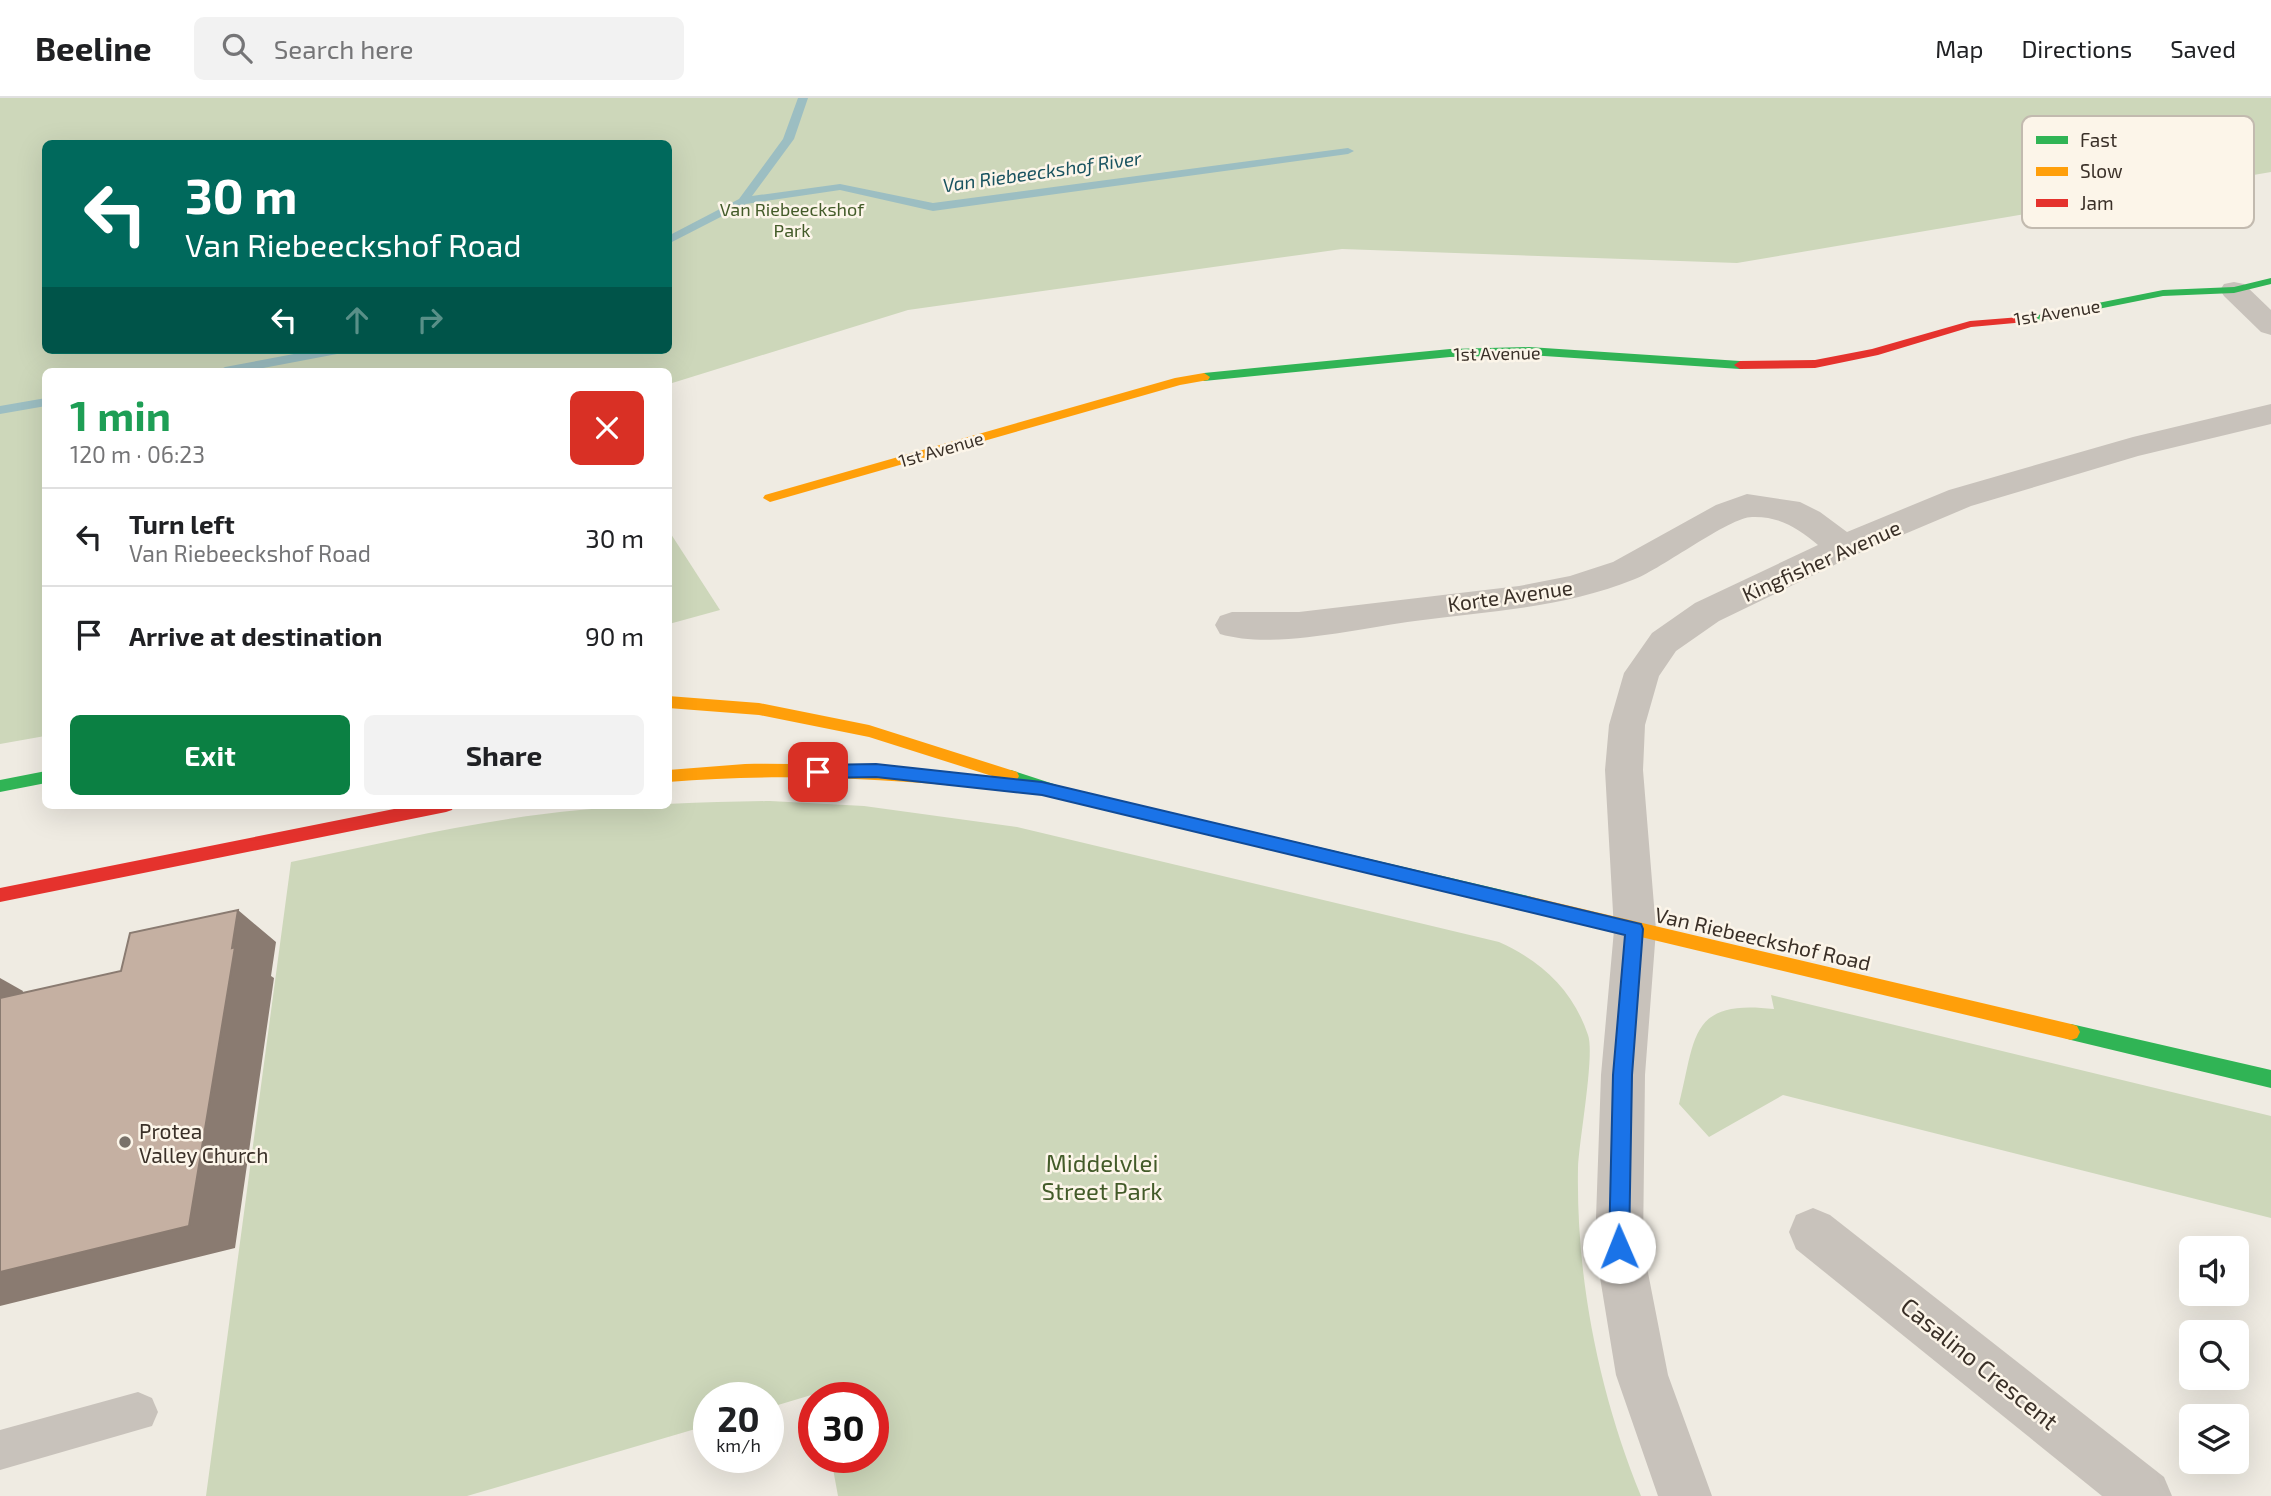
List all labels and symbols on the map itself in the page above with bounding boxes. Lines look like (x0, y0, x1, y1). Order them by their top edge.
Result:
legend (2022, 116, 2254, 228)
text: Fast (2080, 128, 2117, 151)
water label: Van Riebeeckshof River (941, 146, 1143, 196)
text: Slow (2080, 159, 2123, 182)
text: Jam (2080, 191, 2114, 214)
park label: Van Riebeeckshof Park (720, 198, 865, 241)
street label: 1st Avenue (2012, 294, 2102, 330)
street label: 1st Avenue (1453, 341, 1541, 365)
street label: 1st Avenue (896, 426, 986, 472)
street label: Kingfisher Avenue (1738, 514, 1904, 606)
street label: Korte Avenue (1446, 574, 1574, 616)
pin (788, 742, 848, 802)
street label: Van Riebeeckshof Road (1653, 901, 1873, 975)
place label: Protea Valley Church (139, 1118, 269, 1167)
marker: Protea Valley Church (117, 1134, 133, 1150)
park label: Middelvlei Street Park (1041, 1148, 1163, 1205)
position arrow (1582, 1210, 1656, 1284)
street label: Casalino Crescent (1896, 1291, 2064, 1435)
speed limit sign: 30 (798, 1382, 889, 1473)

